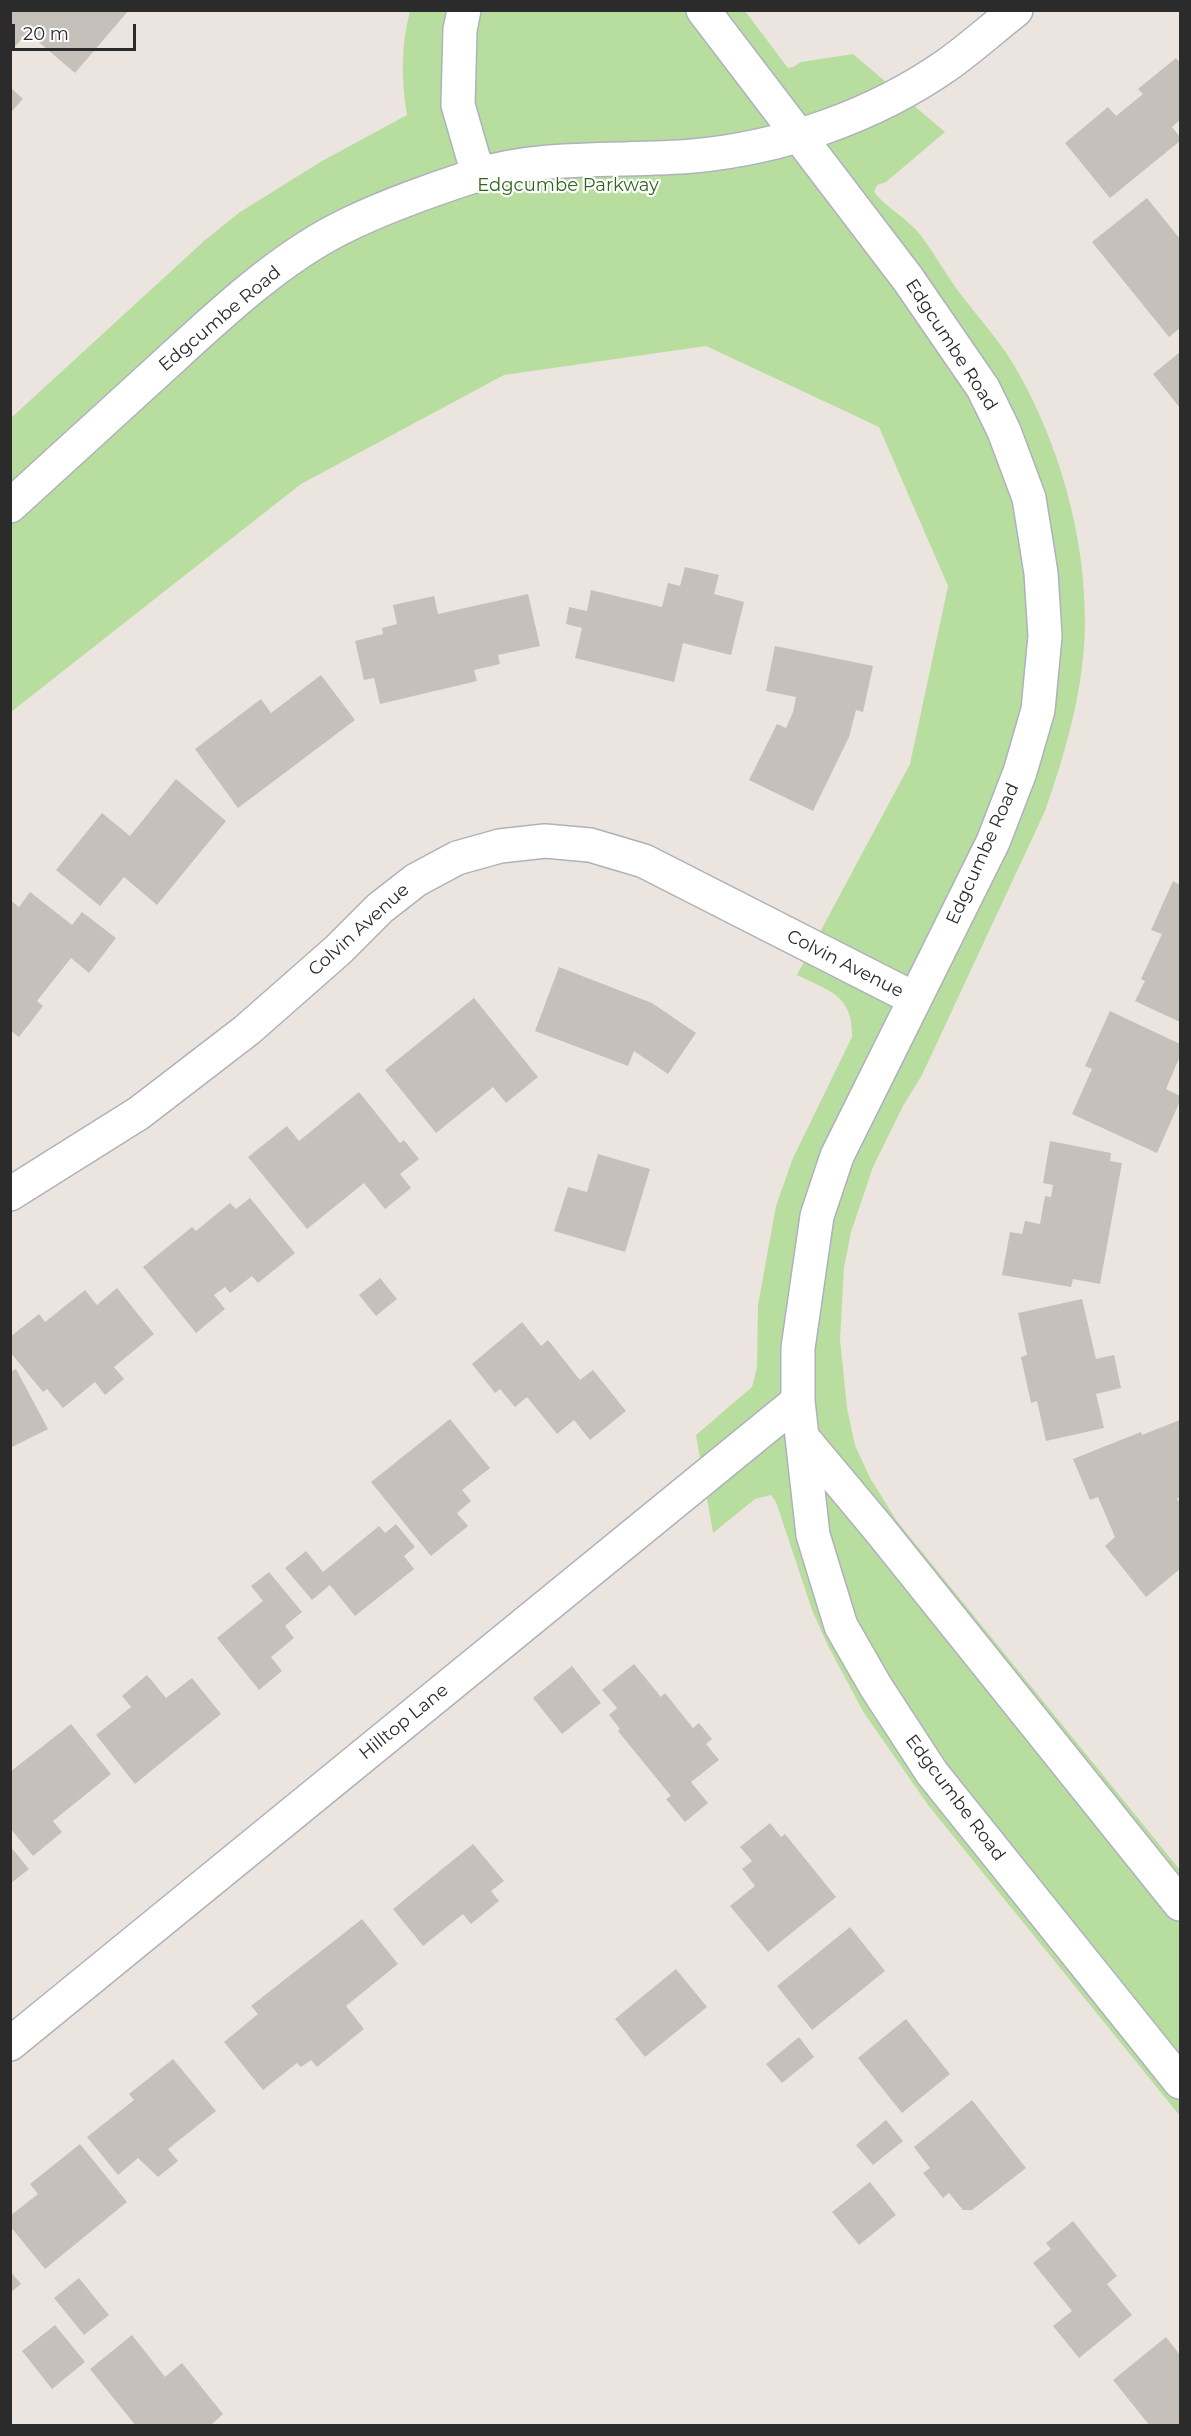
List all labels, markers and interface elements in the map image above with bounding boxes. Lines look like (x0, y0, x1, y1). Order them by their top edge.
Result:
scale bar (15, 12, 140, 50)
text: 20 m (23, 23, 69, 45)
park label: Edgcumbe Parkway (477, 175, 659, 197)
street label: Edgcumbe Road (155, 262, 285, 376)
street label: Edgcumbe Road (900, 275, 1002, 415)
street label: Edgcumbe Road (942, 780, 1024, 928)
street label: Colvin Avenue (304, 879, 414, 981)
street label: Colvin Avenue (783, 925, 907, 1003)
street label: Hilltop Lane (355, 1679, 453, 1765)
street label: Edgcumbe Road (900, 1731, 1010, 1865)

